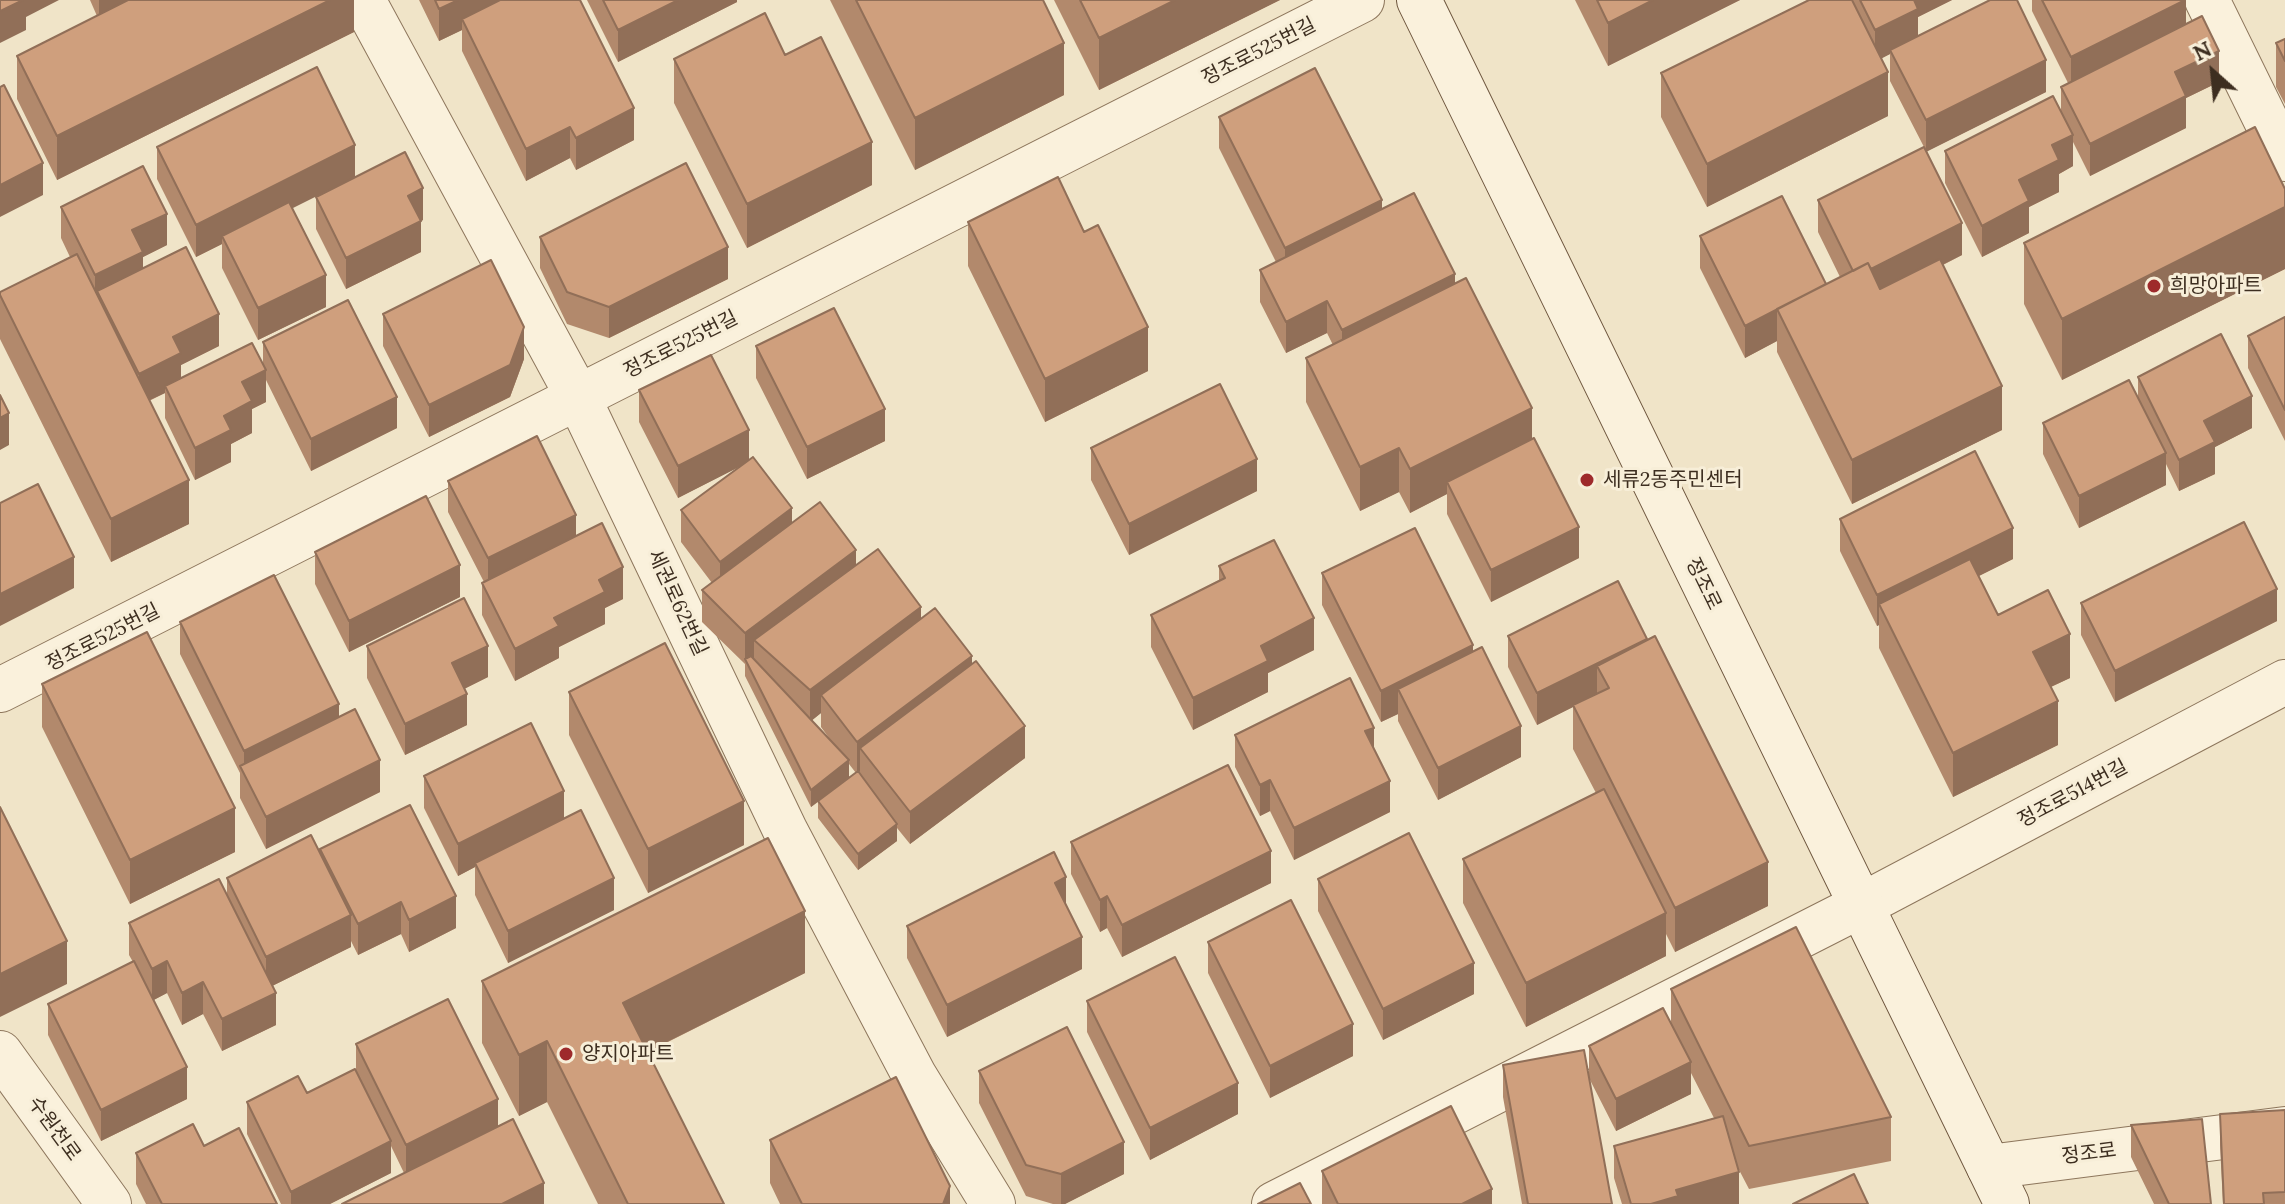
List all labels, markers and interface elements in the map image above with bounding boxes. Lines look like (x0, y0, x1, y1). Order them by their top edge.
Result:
street label: 정조로525번길 (1198, 13, 1320, 91)
north arrow (2173, 32, 2253, 112)
text: N (2188, 34, 2216, 67)
place label: 희망아파트 (2170, 274, 2262, 298)
marker: 희망아파트 (2145, 277, 2163, 295)
street label: 정조로525번길 (620, 306, 742, 384)
place label: 세류2동주민센터 (1603, 468, 1743, 492)
marker: 세류2동주민센터 (1578, 471, 1596, 489)
street label: 세권로62번길 (642, 546, 712, 660)
street label: 정조로 (1680, 554, 1726, 614)
street label: 정조로525번길 (42, 599, 164, 677)
street label: 정조로514번길 (2014, 755, 2132, 833)
place label: 양지아파트 (582, 1042, 674, 1066)
marker: 양지아파트 (557, 1045, 575, 1063)
street label: 수원천로 (23, 1092, 85, 1166)
street label: 정조로 (2060, 1139, 2118, 1169)

